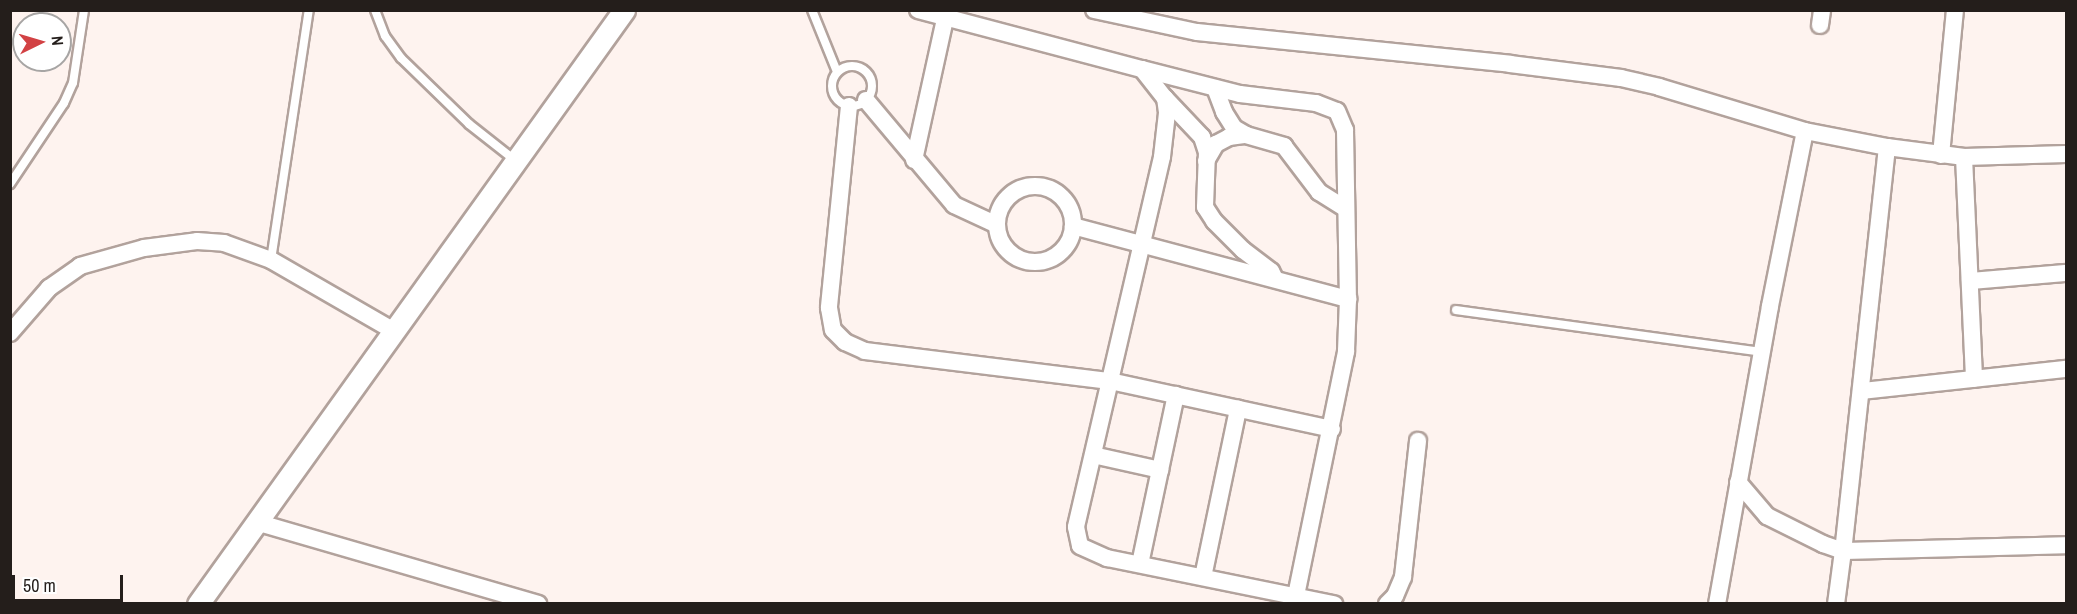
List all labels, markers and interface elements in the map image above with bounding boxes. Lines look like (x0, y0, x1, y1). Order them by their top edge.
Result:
north arrow (12, 12, 72, 72)
text: N (47, 35, 69, 46)
scale bar (15, 563, 126, 601)
text: 50 m (23, 573, 56, 598)

